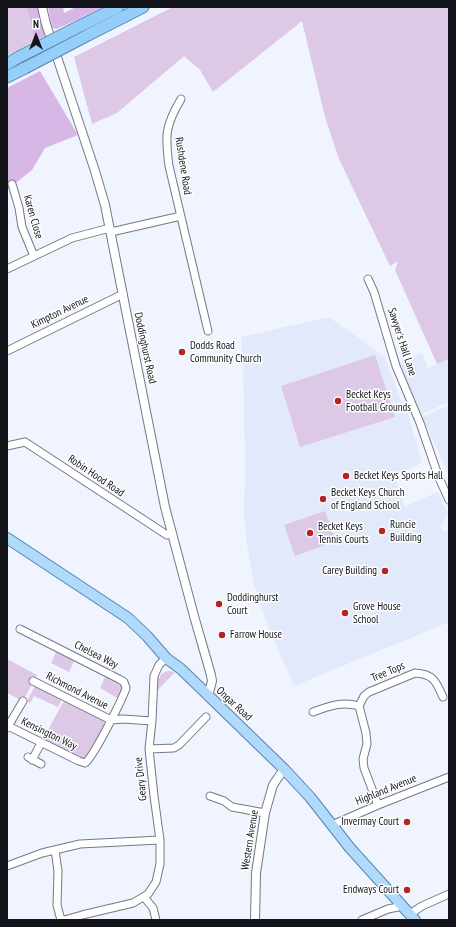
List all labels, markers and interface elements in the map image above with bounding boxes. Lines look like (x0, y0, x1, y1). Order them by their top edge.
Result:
north arrow (16, 16, 56, 56)
text: N (33, 17, 39, 31)
street label: Rushdene Road (172, 136, 194, 196)
street label: Karen Close (20, 194, 46, 240)
street label: Kimpton Avenue (29, 292, 91, 332)
street label: Sawyer's Hall Lane (385, 306, 419, 378)
street label: Doddinghurst Road (131, 311, 159, 385)
place label: Dodds Road Community Church (190, 339, 262, 365)
marker: Dodds Road Community Church (177, 347, 187, 357)
place label: Becket Keys Football Grounds (346, 388, 411, 414)
marker: Becket Keys Football Grounds (333, 396, 343, 406)
street label: Robin Hood Road (65, 452, 127, 500)
place label: Becket Keys Sports Hall (354, 469, 443, 483)
marker: Becket Keys Sports Hall (341, 471, 351, 481)
place label: Becket Keys Church of England School (331, 486, 405, 512)
marker: Becket Keys Church of England School (318, 494, 328, 504)
place label: Runcie Building (390, 518, 422, 544)
place label: Becket Keys Tennis Courts (318, 520, 369, 546)
marker: Runcie Building (377, 526, 387, 536)
marker: Becket Keys Tennis Courts (305, 528, 315, 538)
place label: Carey Building (322, 564, 377, 578)
marker: Carey Building (380, 566, 390, 576)
place label: Doddinghurst Court (227, 591, 278, 617)
marker: Doddinghurst Court (214, 599, 224, 609)
place label: Grove House School (353, 600, 401, 626)
marker: Grove House School (340, 608, 350, 618)
place label: Farrow House (230, 628, 282, 642)
marker: Farrow House (217, 630, 227, 640)
street label: Chelsea Way (72, 638, 120, 672)
street label: Tree Tops (369, 659, 407, 685)
street label: Richmond Avenue (44, 670, 110, 712)
street label: Ongar Road (213, 684, 255, 724)
street label: Kensington Way (19, 715, 79, 753)
street label: Geary Drive (132, 757, 150, 801)
street label: Highland Avenue (354, 772, 418, 808)
street label: Western Avenue (239, 809, 261, 871)
place label: Invermay Court (341, 815, 399, 829)
marker: Invermay Court (402, 817, 412, 827)
place label: Endways Court (343, 883, 399, 897)
marker: Endways Court (402, 885, 412, 895)

